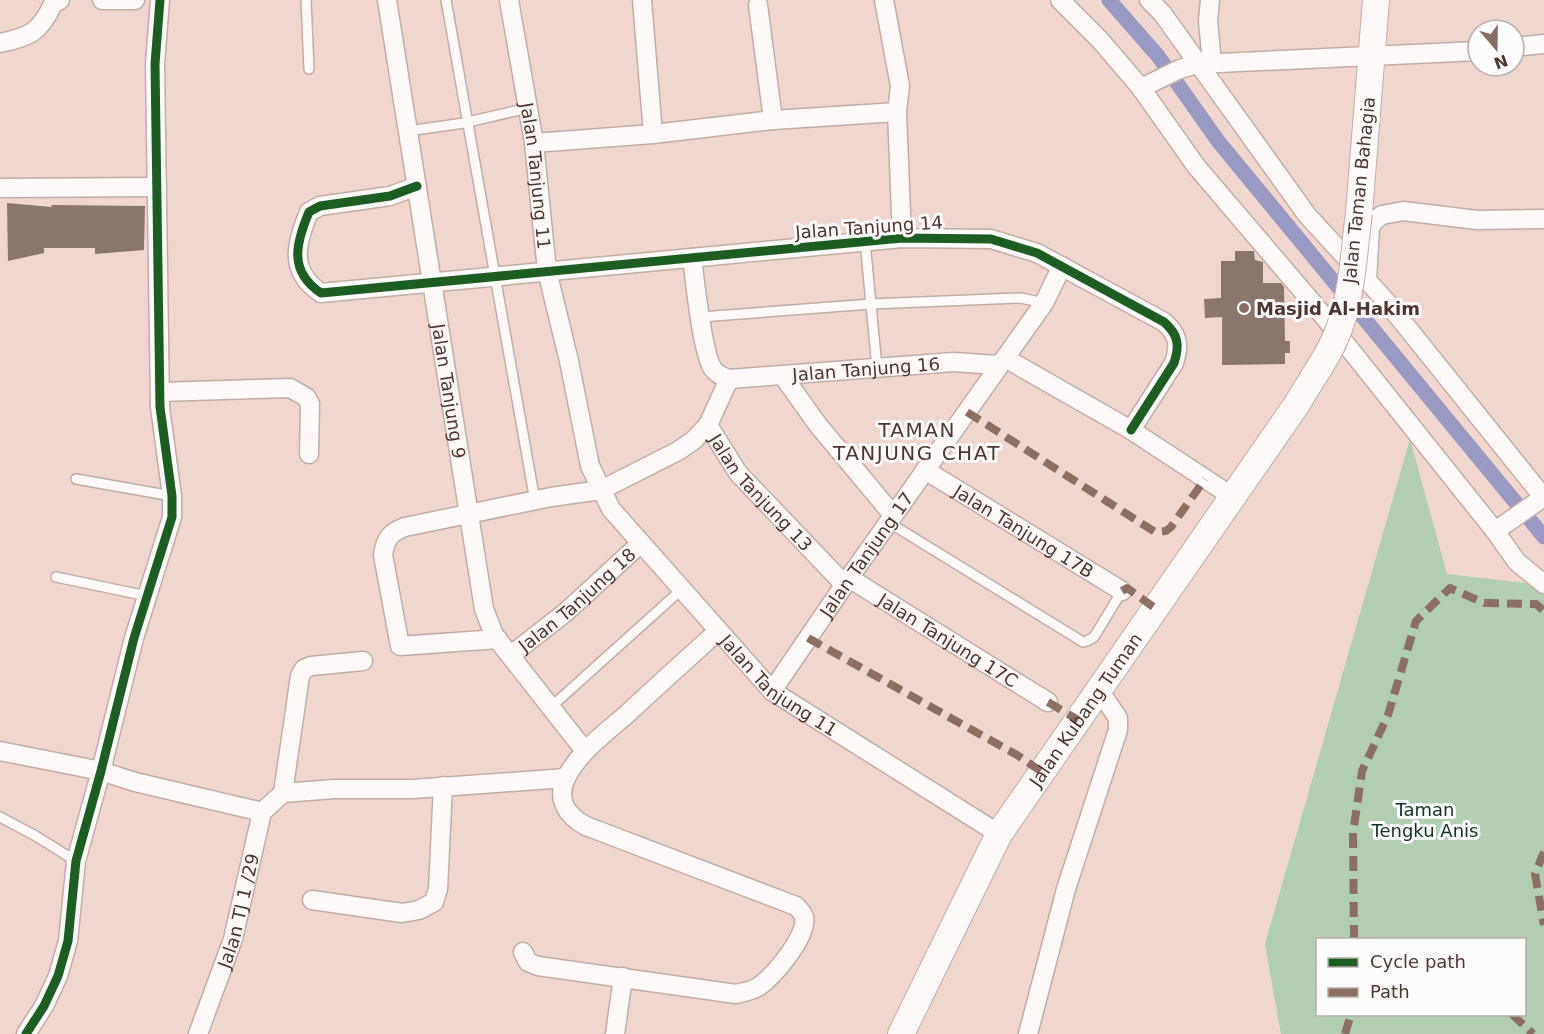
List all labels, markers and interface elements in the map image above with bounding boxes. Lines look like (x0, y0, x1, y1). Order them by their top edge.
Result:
north arrow (1466, 18, 1526, 78)
text: N (1491, 50, 1511, 73)
street label: Jalan Taman Bahagia (1339, 96, 1379, 285)
street label: Jalan Tanjung 11 (516, 100, 555, 250)
street label: Jalan Tanjung 14 (794, 211, 943, 243)
place label: Masjid Al-Hakim (1256, 298, 1420, 319)
marker: Masjid Al-Hakim (1237, 301, 1251, 315)
street label: Jalan Tanjung 9 (428, 321, 470, 460)
street label: Jalan Tanjung 16 (791, 353, 941, 385)
district label: TAMAN TANJUNG CHAT (832, 418, 1001, 465)
street label: Jalan Tanjung 13 (705, 429, 817, 555)
street label: Jalan Tanjung 17B (949, 479, 1098, 582)
street label: Jalan Tanjung 17 (815, 488, 917, 622)
street label: Jalan Tanjung 18 (513, 543, 639, 656)
street label: Jalan Tanjung 17C (874, 588, 1022, 691)
street label: Jalan Tanjung 11 (716, 629, 842, 740)
street label: Jalan Kubang Tuman (1024, 629, 1146, 792)
park label: Taman Tengku Anis (1371, 799, 1478, 841)
street label: Jalan TJ 1 /29 (212, 851, 263, 972)
legend (1316, 938, 1526, 1016)
text: Cycle path (1370, 951, 1466, 972)
text: Path (1370, 981, 1410, 1002)

